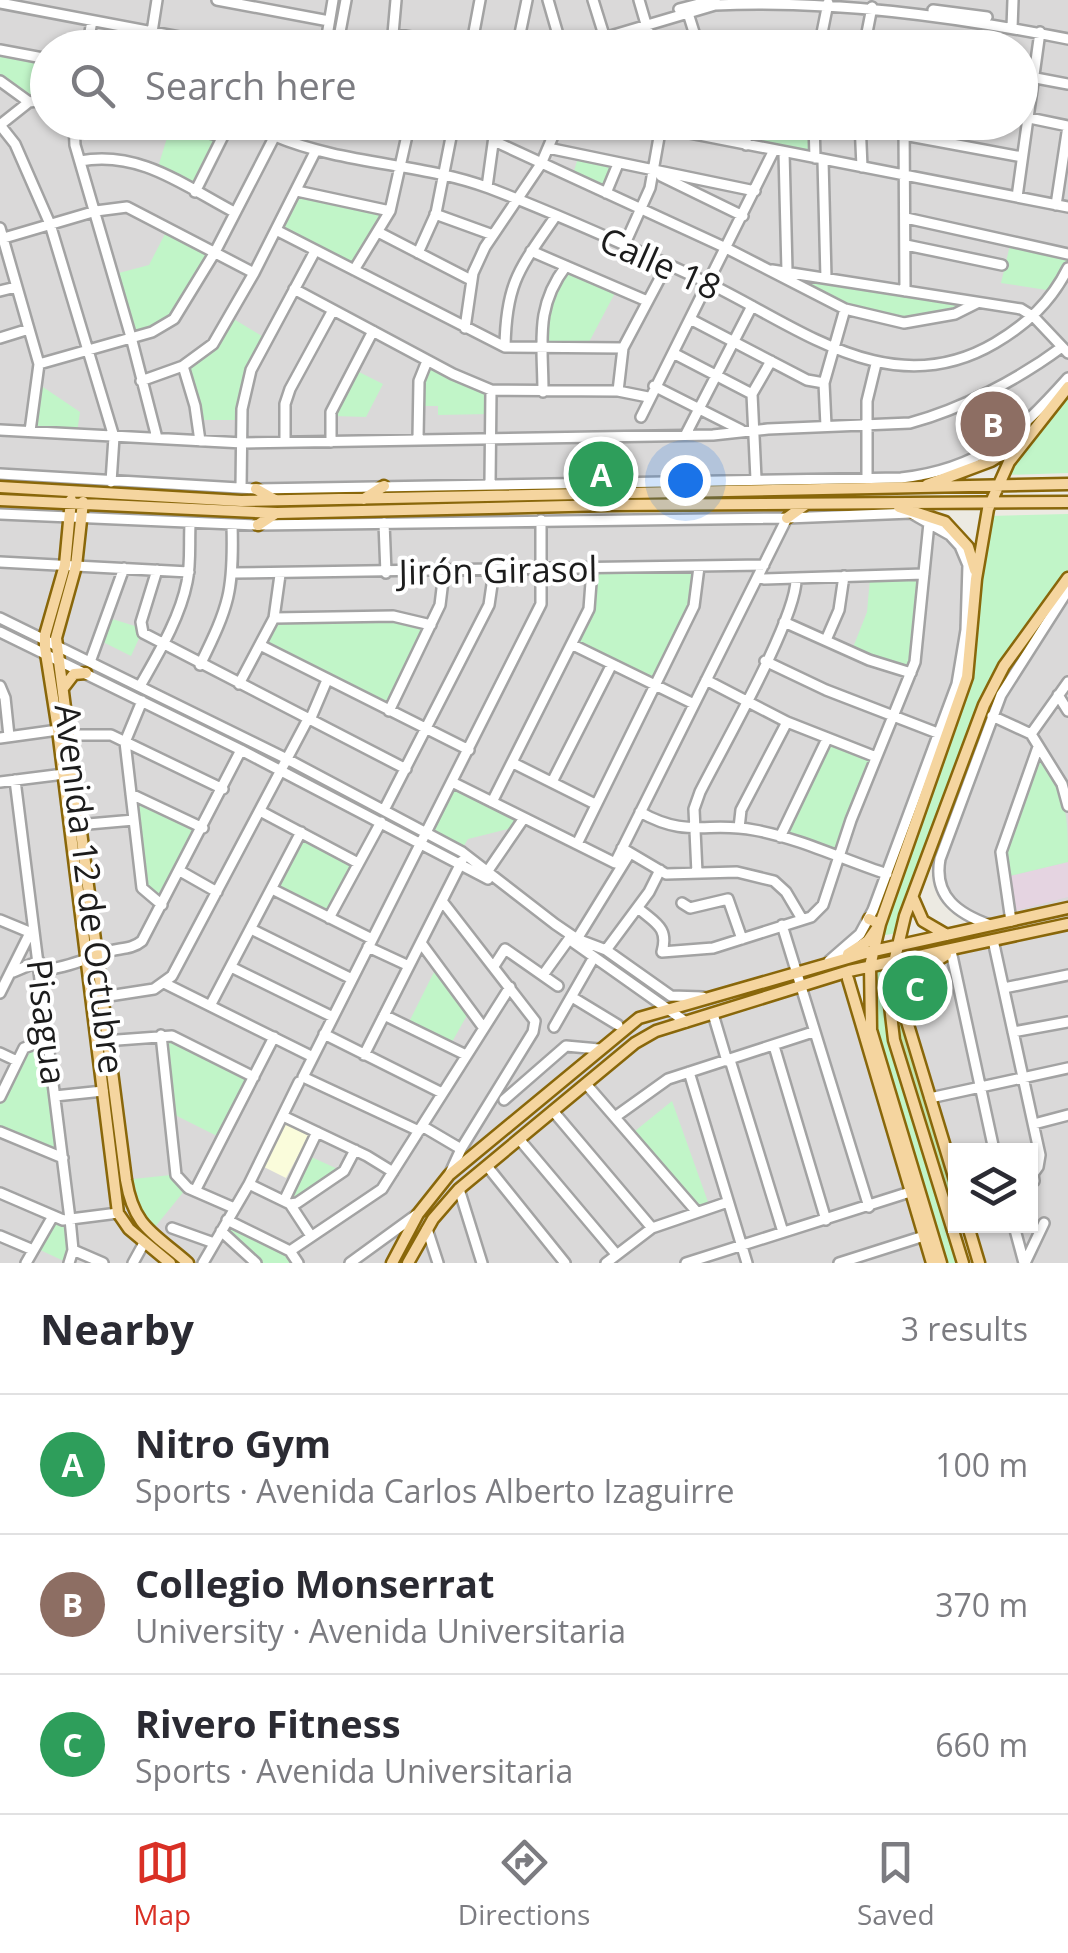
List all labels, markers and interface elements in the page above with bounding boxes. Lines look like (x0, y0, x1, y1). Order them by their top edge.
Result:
search box (30, 30, 1038, 140)
icon: search (65, 58, 120, 113)
text: Search here (145, 59, 357, 111)
street label: Calle 18 (593, 215, 729, 310)
pin: B (960, 386, 1026, 462)
pin: A (568, 436, 634, 512)
your location (660, 455, 711, 506)
street label: Jirón Girasol (395, 544, 598, 595)
street label: Avenida 12 de Octubre (44, 701, 136, 1076)
pin: C (882, 950, 948, 1026)
street label: Pisagua (16, 956, 78, 1087)
map controls (948, 1143, 1038, 1233)
button: layers (948, 1143, 1038, 1233)
text: Nearby (40, 1300, 194, 1357)
text: 3 results (901, 1307, 1028, 1350)
text: Nitro Gym (135, 1417, 331, 1469)
text: A (61, 1443, 84, 1486)
text: 100 m (935, 1443, 1028, 1486)
text: Sports · Avenida Carlos Alberto Izaguirre (135, 1469, 734, 1512)
text: Collegio Monserrat (135, 1557, 494, 1609)
text: B (62, 1583, 83, 1626)
text: 370 m (935, 1583, 1028, 1626)
text: University · Avenida Universitaria (135, 1609, 626, 1652)
text: Rivero Fitness (135, 1697, 401, 1749)
text: C (62, 1723, 83, 1766)
text: 660 m (935, 1723, 1028, 1766)
text: Sports · Avenida Universitaria (135, 1749, 573, 1792)
tab: Map (133, 1835, 191, 1933)
tab: Directions (458, 1835, 590, 1933)
tab: Saved (857, 1835, 935, 1933)

